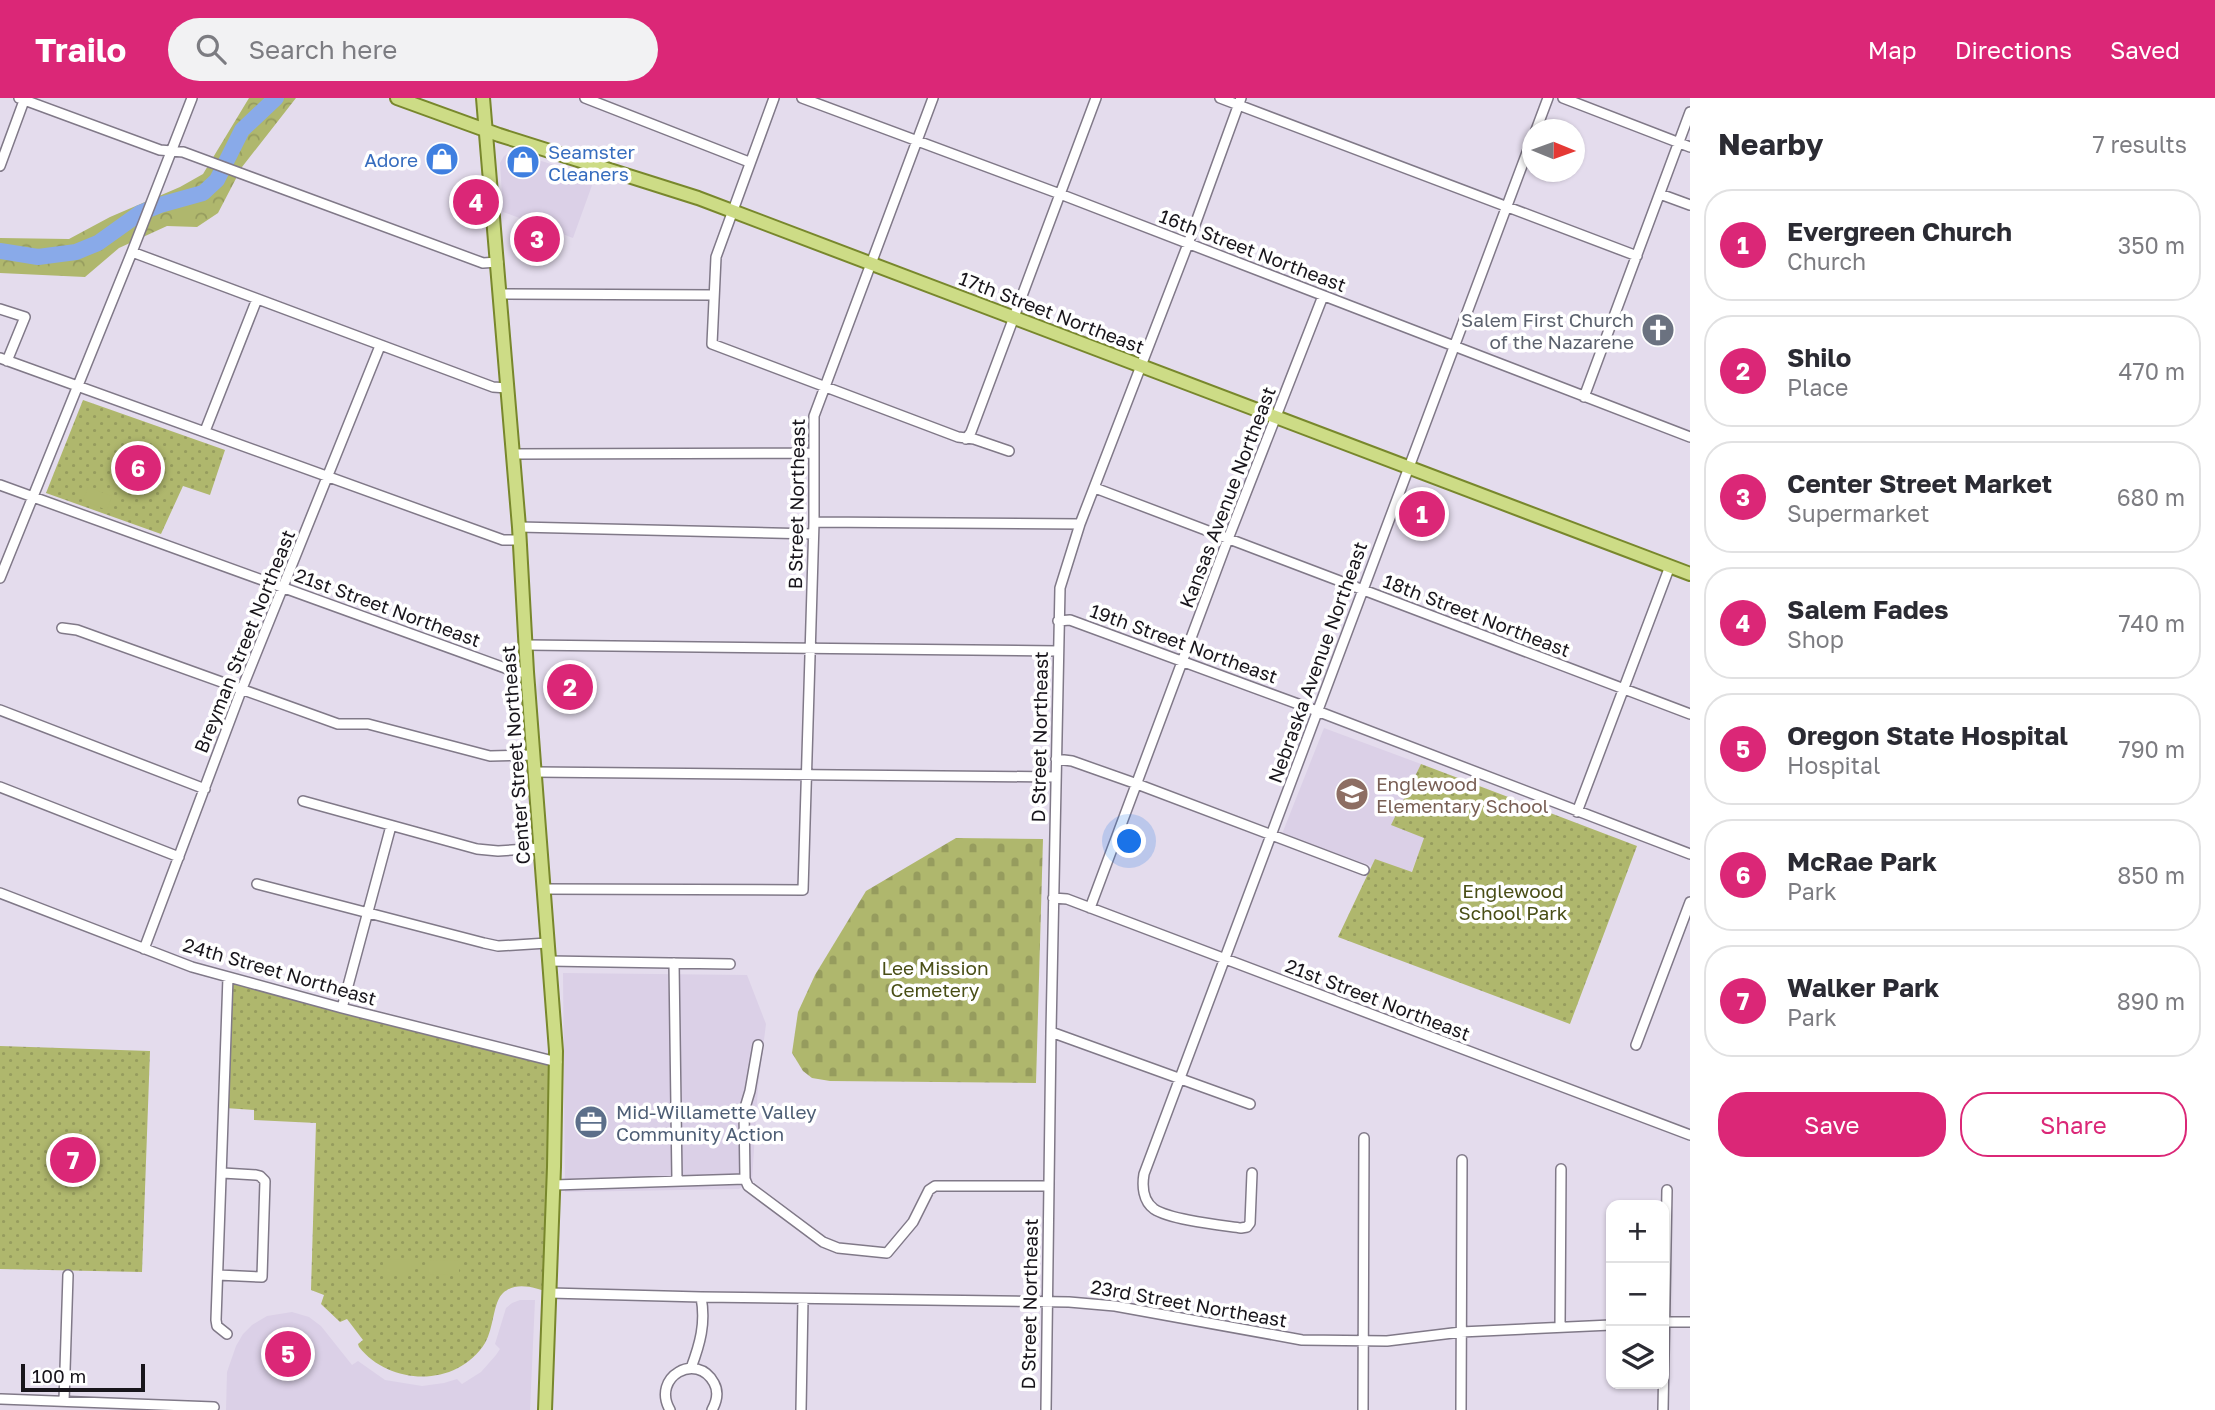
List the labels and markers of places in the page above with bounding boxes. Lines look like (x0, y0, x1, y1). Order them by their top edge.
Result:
shop icon: Adore (423, 140, 461, 178)
place label: Seamster Cleaners (548, 140, 635, 185)
shop icon: Seamster Cleaners (504, 143, 542, 181)
place label: Adore (364, 148, 418, 171)
pin: 4 (453, 176, 499, 228)
pin: 3 (514, 213, 560, 265)
place label: Salem First Church of the Nazarene (1461, 308, 1634, 353)
church icon: Salem First Church of the Nazarene (1639, 311, 1677, 349)
pin: 6 (115, 442, 161, 494)
pin: 1 (1399, 488, 1445, 540)
pin: 2 (547, 661, 593, 713)
place label: Englewood Elementary School (1376, 772, 1549, 817)
school or university icon: Englewood Elementary School (1333, 775, 1371, 813)
place label: Mid-Willamette Valley Community Action (616, 1100, 817, 1145)
office icon: Mid-Willamette Valley Community Action (572, 1103, 610, 1141)
pin: 7 (50, 1134, 96, 1186)
pin: 5 (265, 1328, 311, 1380)

